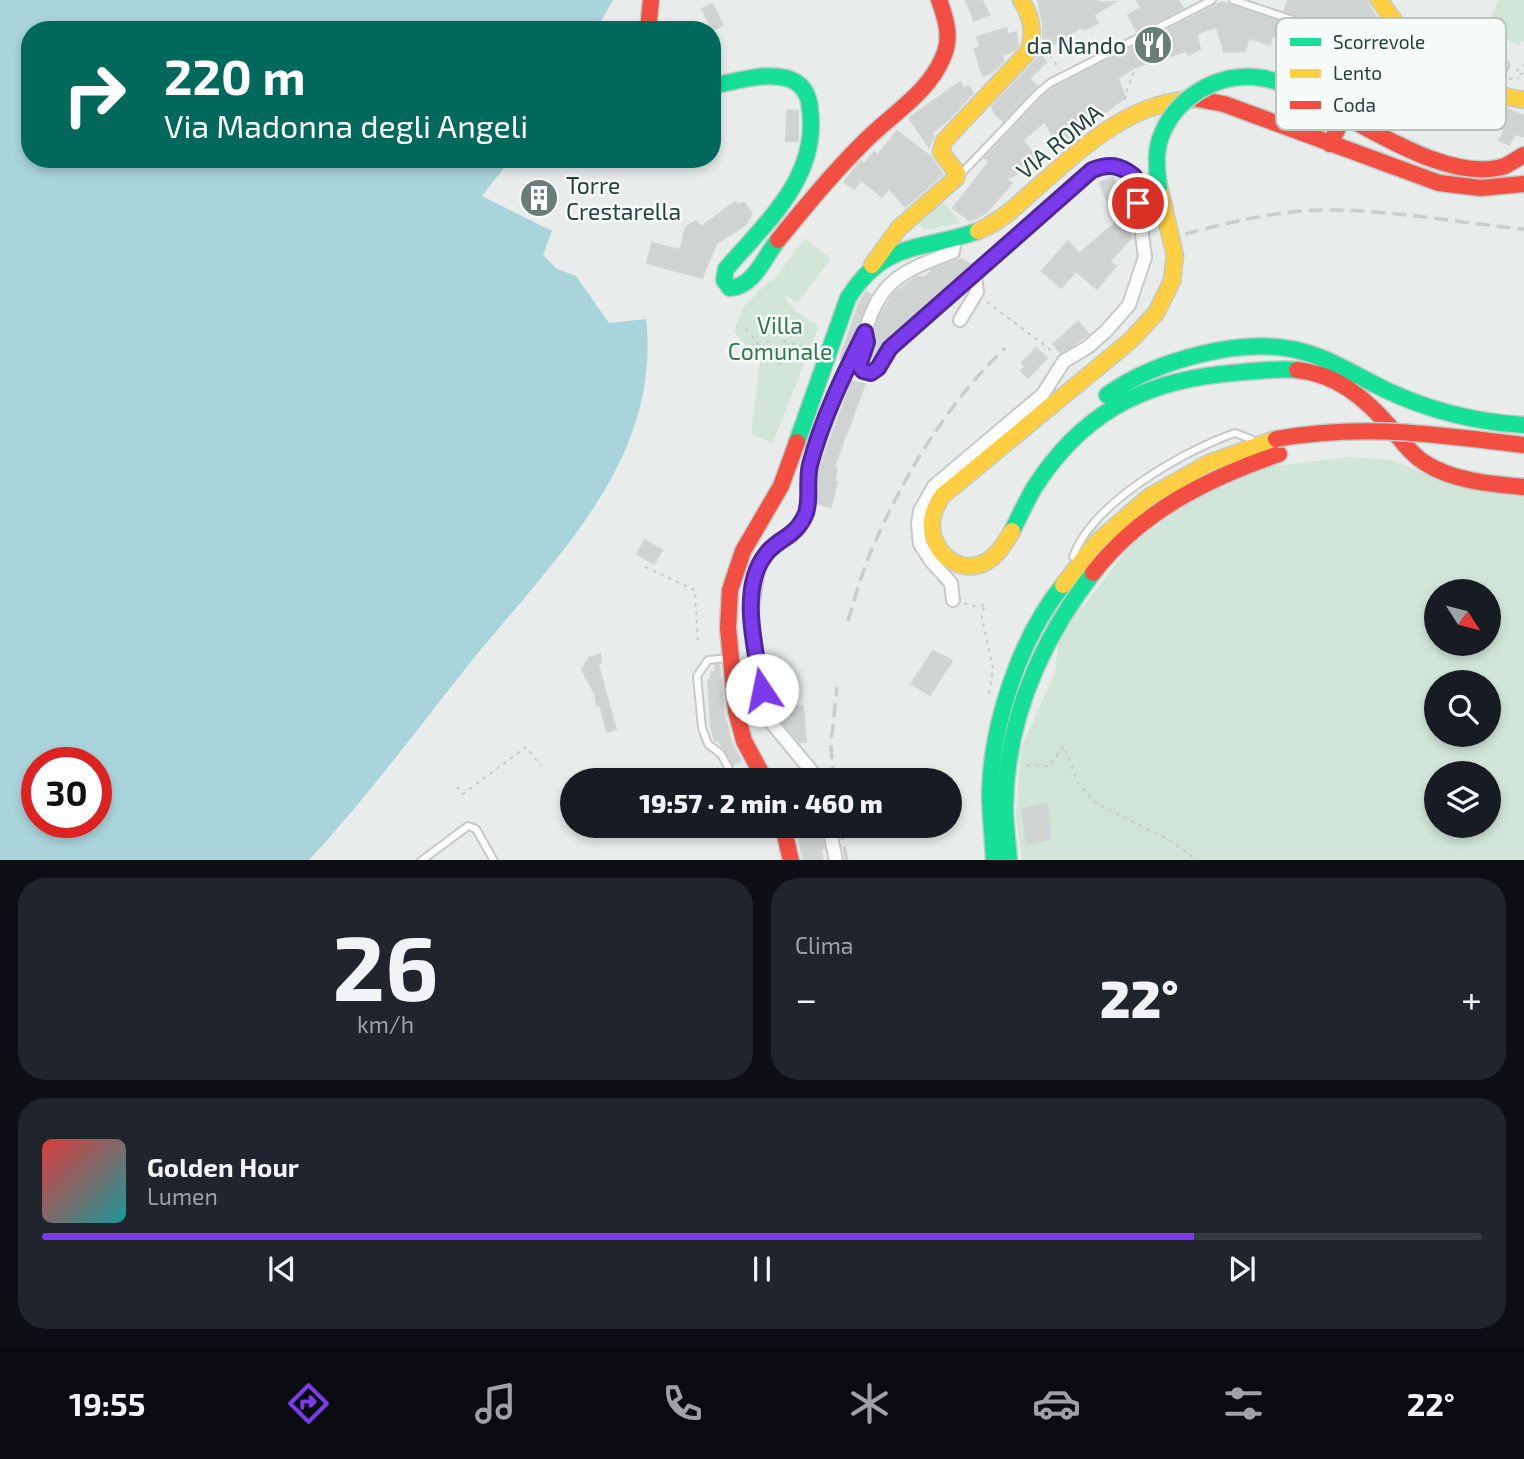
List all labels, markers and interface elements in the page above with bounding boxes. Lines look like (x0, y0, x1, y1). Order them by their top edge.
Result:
legend (1276, 18, 1506, 130)
restaurant icon: da Nando (1132, 24, 1174, 66)
text: Scorrevole (1333, 30, 1425, 53)
place label: da Nando (1027, 31, 1126, 59)
text: 220 m (164, 46, 306, 105)
icon: right (49, 49, 140, 140)
text: Lento (1333, 61, 1382, 84)
text: Coda (1333, 93, 1376, 116)
street label: VIA ROMA (1010, 97, 1108, 184)
text: Via Madonna degli Angeli (164, 106, 528, 144)
place label: Torre Crestarella (566, 171, 681, 225)
pin (1108, 173, 1168, 233)
building icon: Torre Crestarella (518, 177, 560, 219)
icon: arrive (1119, 184, 1157, 222)
park label: Villa Comunale (728, 311, 832, 365)
north arrow (1424, 579, 1502, 656)
map controls (1424, 579, 1501, 838)
position arrow (725, 653, 799, 727)
button: search (1424, 670, 1501, 747)
speed limit sign: 30 (21, 747, 112, 838)
button: layers (1424, 761, 1501, 838)
text: 19:57 · 2 min · 460 m (639, 787, 883, 818)
text: 26 (332, 910, 439, 1019)
text: Clima (795, 931, 853, 959)
text: 22° (1100, 966, 1179, 1028)
text: − (795, 975, 817, 1021)
text: + (1461, 975, 1482, 1021)
text: km/h (357, 1010, 414, 1038)
text: Golden Hour (147, 1151, 299, 1182)
text: Lumen (147, 1182, 218, 1210)
icon: previous (263, 1250, 301, 1288)
icon: pause (743, 1250, 781, 1288)
icon: next (1223, 1250, 1261, 1288)
icon: directions (284, 1379, 333, 1428)
icon: music (471, 1379, 520, 1428)
icon: phone (658, 1379, 707, 1428)
icon: climate (845, 1379, 894, 1428)
icon: car (1032, 1379, 1081, 1428)
icon: filters (1219, 1379, 1268, 1428)
text: 19:55 (69, 1384, 145, 1422)
text: 22° (1407, 1384, 1455, 1422)

